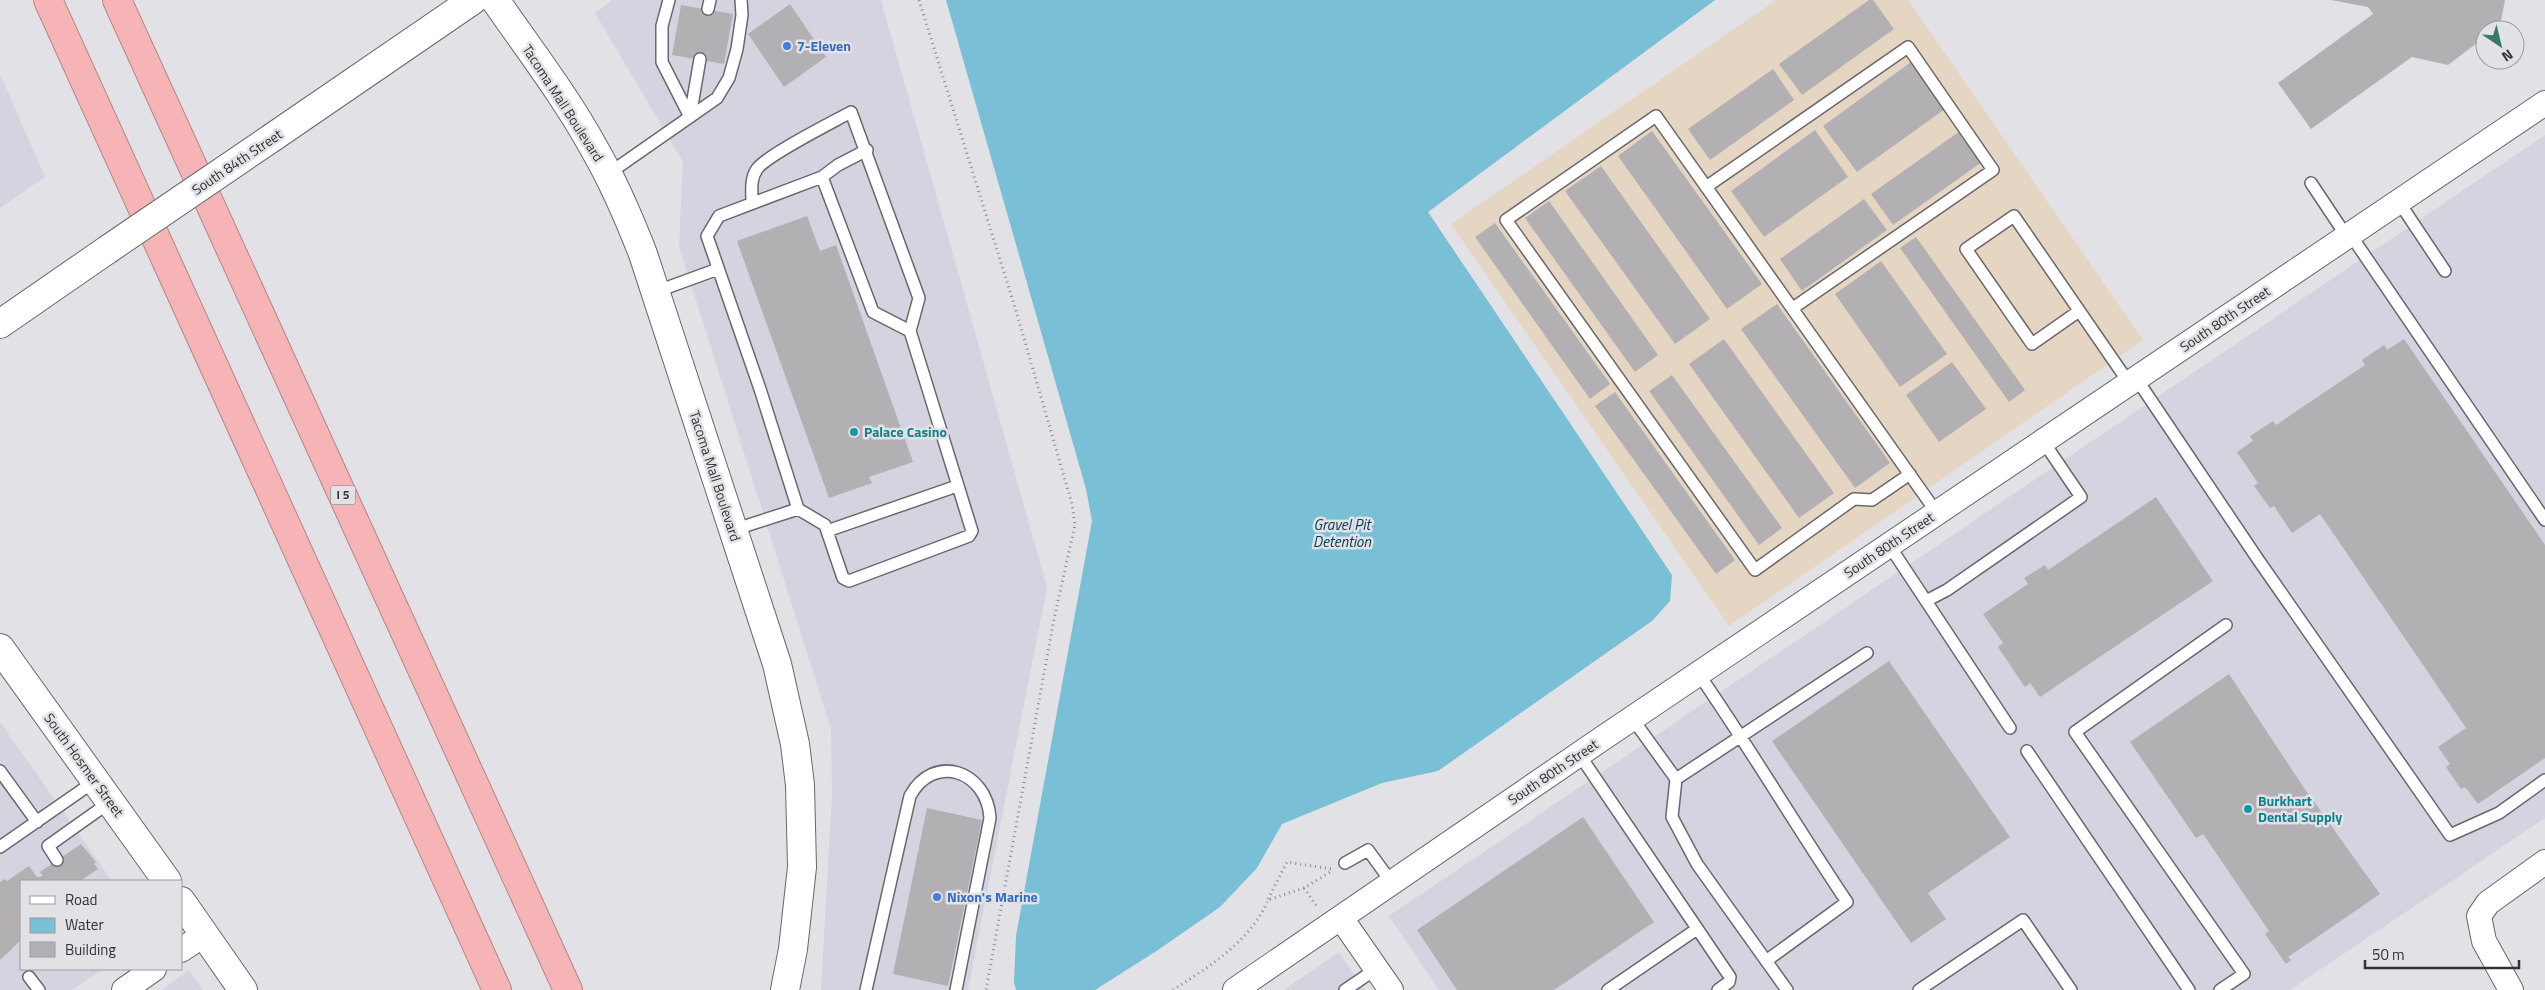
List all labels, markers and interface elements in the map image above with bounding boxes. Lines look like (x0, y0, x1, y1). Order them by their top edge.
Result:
north arrow (2475, 20, 2525, 70)
place label: 7-Eleven (797, 35, 851, 56)
street label: Tacoma Mall Boulevard (518, 40, 609, 165)
marker: 7-Eleven (781, 40, 793, 52)
text: N (2498, 45, 2518, 67)
street label: South 84th Street (187, 123, 286, 200)
street label: South 80th Street (2175, 280, 2274, 357)
street label: Tacoma Mall Boulevard (684, 408, 746, 544)
place label: Palace Casino (864, 421, 947, 442)
marker: Palace Casino (848, 426, 860, 438)
road number: I 5 (330, 486, 356, 504)
street label: South 80th Street (1839, 506, 1938, 583)
water label: Gravel Pit Detention (1313, 513, 1373, 553)
street label: South Hosmer Street (39, 708, 129, 821)
street label: South 80th Street (1503, 733, 1602, 810)
place label: Burkhart Dental Supply (2258, 790, 2342, 827)
marker: Burkhart Dental Supply (2242, 803, 2254, 815)
legend (20, 880, 182, 970)
place label: Nixon's Marine (947, 886, 1038, 907)
text: Road (65, 888, 97, 911)
marker: Nixon's Marine (931, 891, 943, 903)
text: Water (65, 913, 104, 936)
text: Building (65, 938, 116, 961)
scale bar (2365, 938, 2519, 970)
text: 50 m (2372, 943, 2405, 966)

